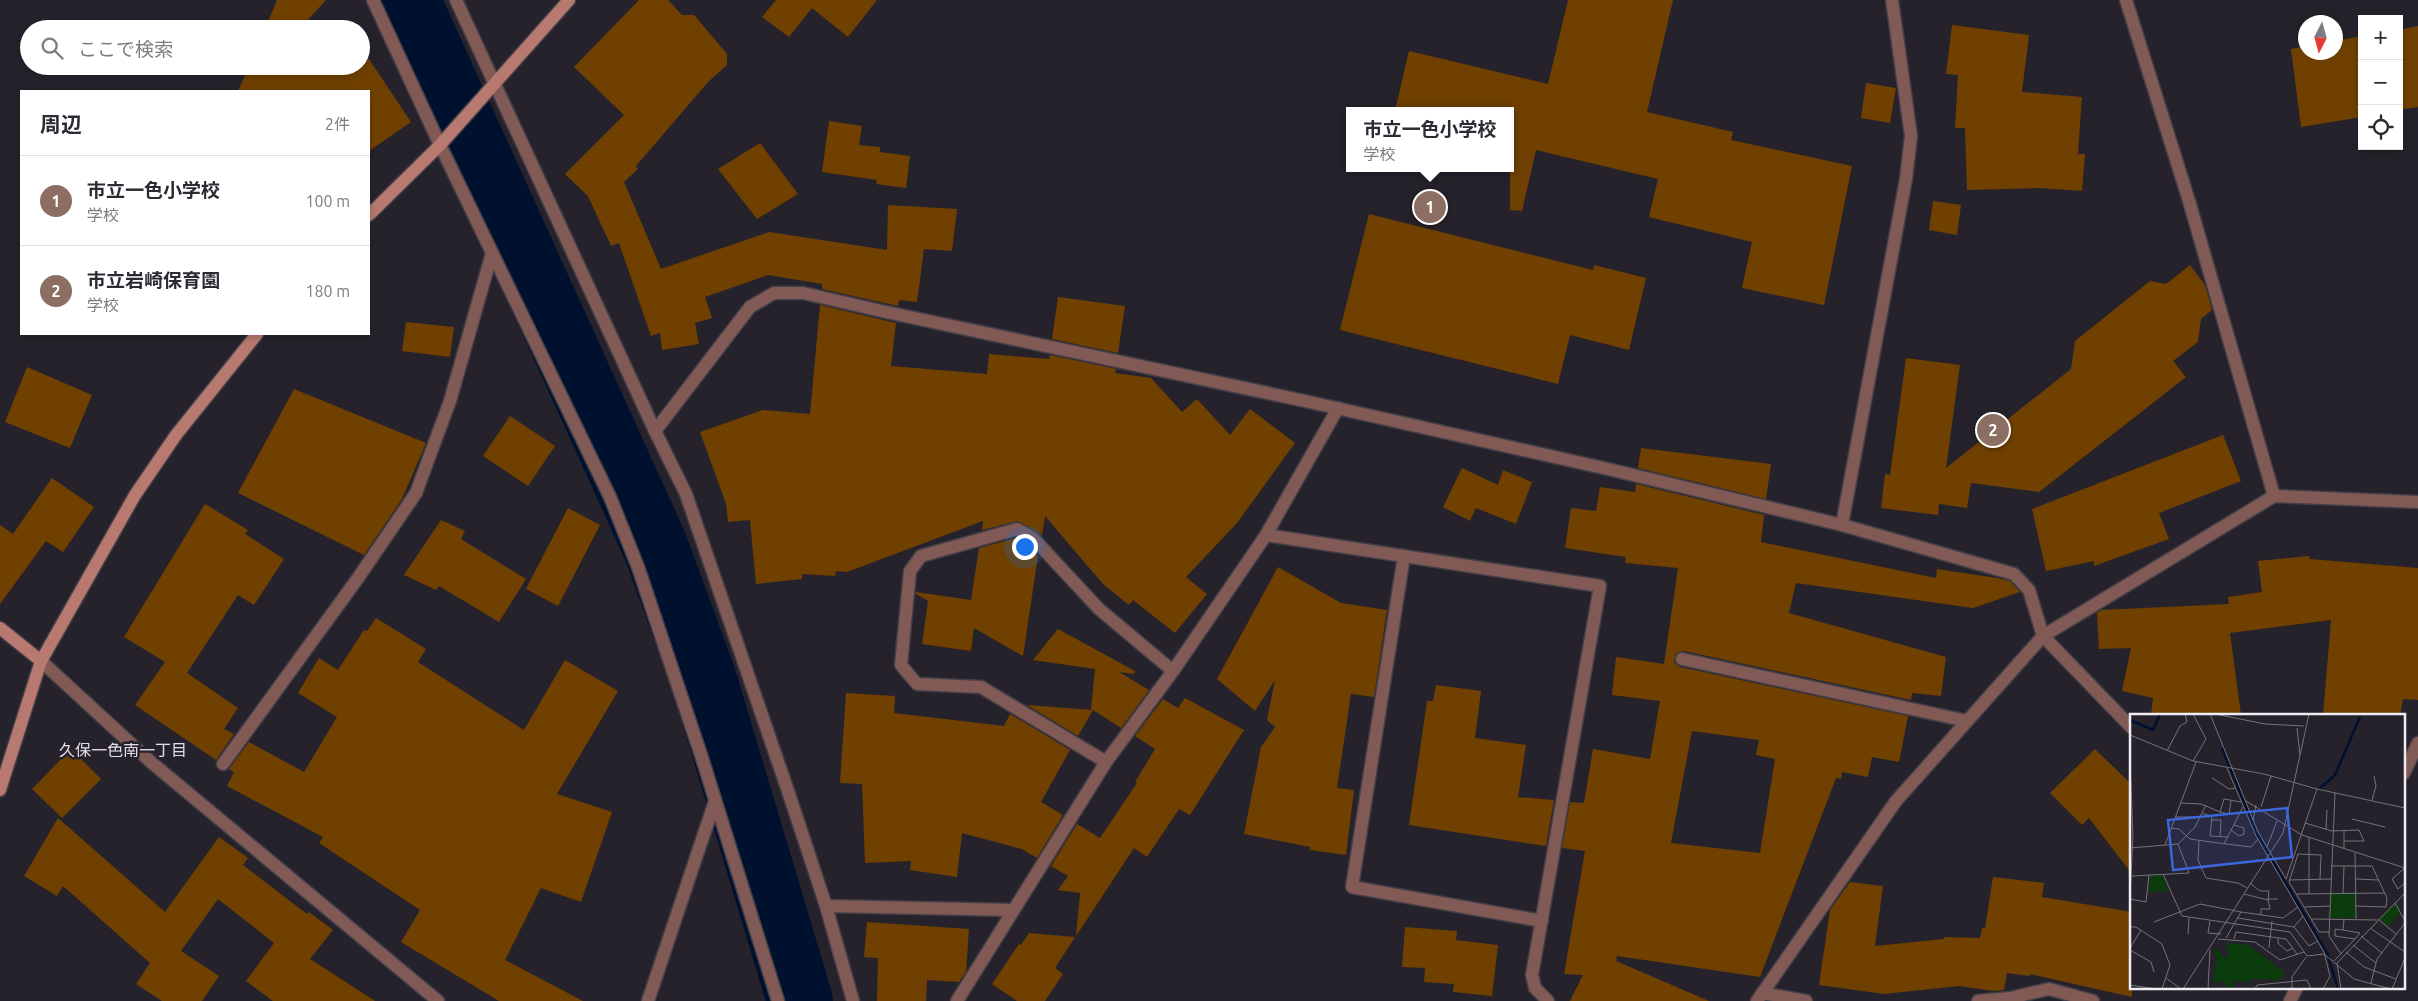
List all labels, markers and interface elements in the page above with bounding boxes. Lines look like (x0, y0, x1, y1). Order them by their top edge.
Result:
north arrow (2298, 15, 2343, 60)
map controls (2358, 15, 2403, 150)
button: + (2358, 15, 2403, 60)
search box (20, 20, 370, 75)
icon: search (38, 34, 66, 62)
text: ここで検索 (78, 38, 173, 60)
button: − (2358, 60, 2403, 105)
button: locate (2358, 105, 2403, 150)
popup (1346, 107, 1514, 172)
text: 周辺 (40, 112, 82, 136)
text: 2件 (325, 115, 350, 133)
text: 市立一色小学校 (1363, 118, 1497, 140)
text: 学校 (1363, 145, 1396, 163)
text: 市立一色小学校 (87, 179, 220, 201)
pin: 1 (1414, 188, 1446, 226)
text: 1 (51, 192, 61, 210)
text: 100 m (305, 192, 350, 210)
text: 学校 (87, 206, 119, 224)
text: 市立岩崎保育園 (87, 269, 220, 291)
text: 2 (51, 282, 61, 300)
text: 180 m (305, 282, 350, 300)
text: 学校 (87, 296, 119, 314)
pin: 2 (1977, 411, 2009, 449)
your location (1012, 534, 1038, 560)
inset map (2130, 714, 2406, 988)
district label: 久保一色南一丁目 (59, 741, 187, 759)

